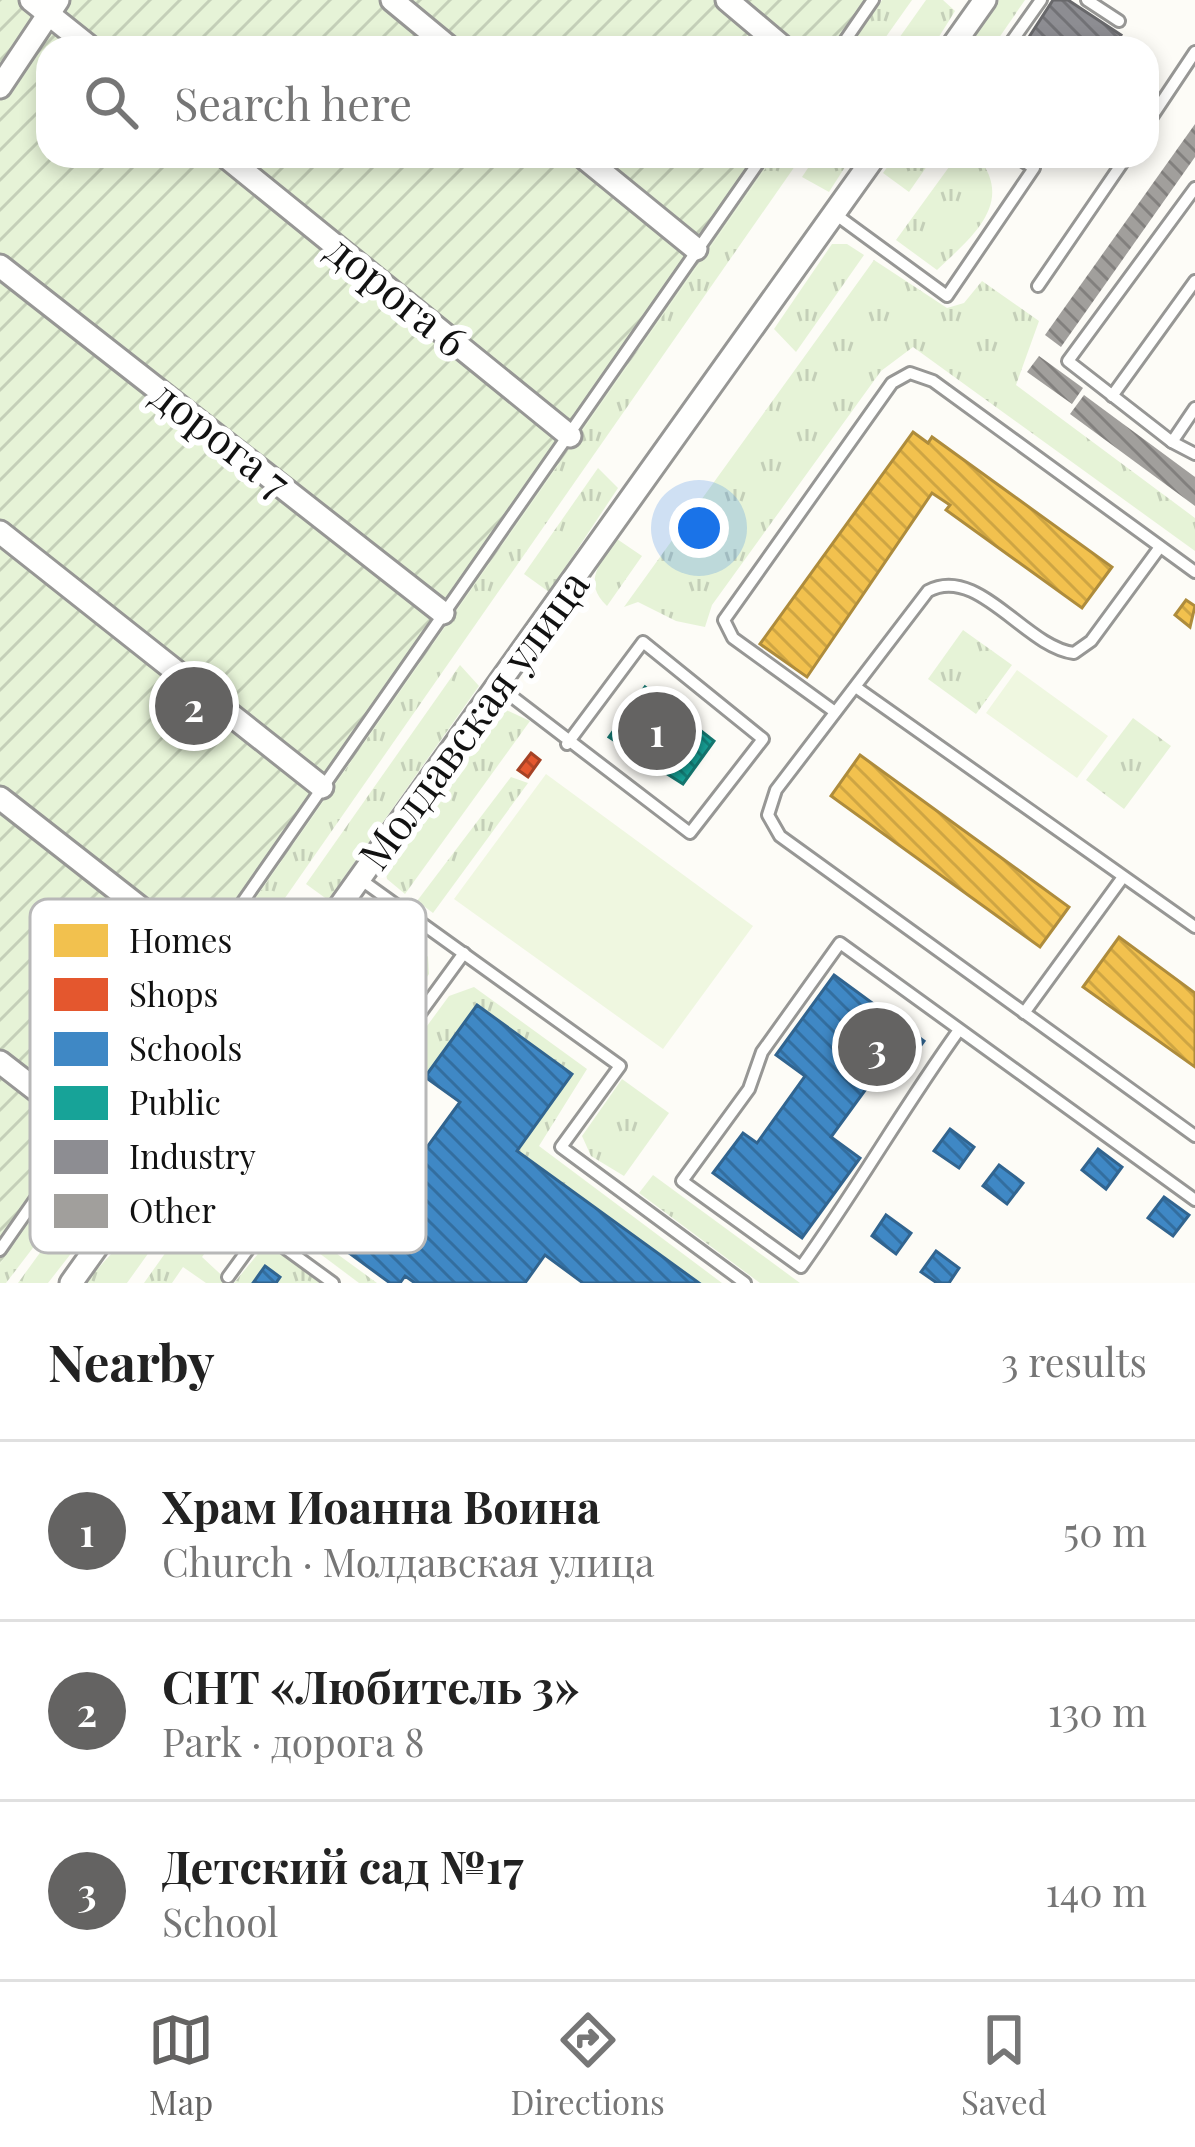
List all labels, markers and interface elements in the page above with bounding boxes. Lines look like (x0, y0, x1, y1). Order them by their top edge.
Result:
search box (36, 36, 1159, 168)
icon: search (78, 69, 144, 135)
text: Search here (174, 72, 412, 132)
street label: дорога 6 (316, 221, 480, 368)
street label: дорога 7 (142, 366, 303, 509)
your location (669, 498, 729, 558)
street label: Молдавская улица (345, 558, 600, 880)
pin: 2 (155, 661, 233, 751)
pin: 1 (618, 686, 696, 776)
legend (30, 899, 426, 1253)
text: Homes (129, 917, 232, 961)
text: Shops (129, 971, 218, 1015)
pin: 3 (838, 1002, 916, 1092)
text: Schools (129, 1025, 242, 1069)
text: Public (129, 1079, 221, 1123)
text: Industry (129, 1133, 256, 1177)
text: Other (129, 1187, 216, 1231)
text: Nearby (48, 1327, 214, 1395)
text: 3 results (1001, 1335, 1147, 1387)
text: Храм Иоанна Воина (162, 1475, 600, 1535)
text: 1 (80, 1505, 94, 1557)
text: 50 m (1063, 1505, 1147, 1557)
text: Church · Молдавская улица (162, 1535, 654, 1587)
text: СНТ «Любитель 3» (162, 1655, 580, 1715)
text: 2 (77, 1685, 97, 1737)
text: 130 m (1048, 1685, 1147, 1737)
text: Park · дорога 8 (162, 1715, 425, 1767)
text: Детский сад №17 (162, 1835, 523, 1895)
text: 3 (77, 1865, 97, 1917)
text: 140 m (1046, 1865, 1147, 1917)
text: School (162, 1895, 278, 1947)
tab: Map (148, 2007, 214, 2123)
tab: Directions (510, 2007, 665, 2123)
tab: Saved (961, 2007, 1047, 2123)

